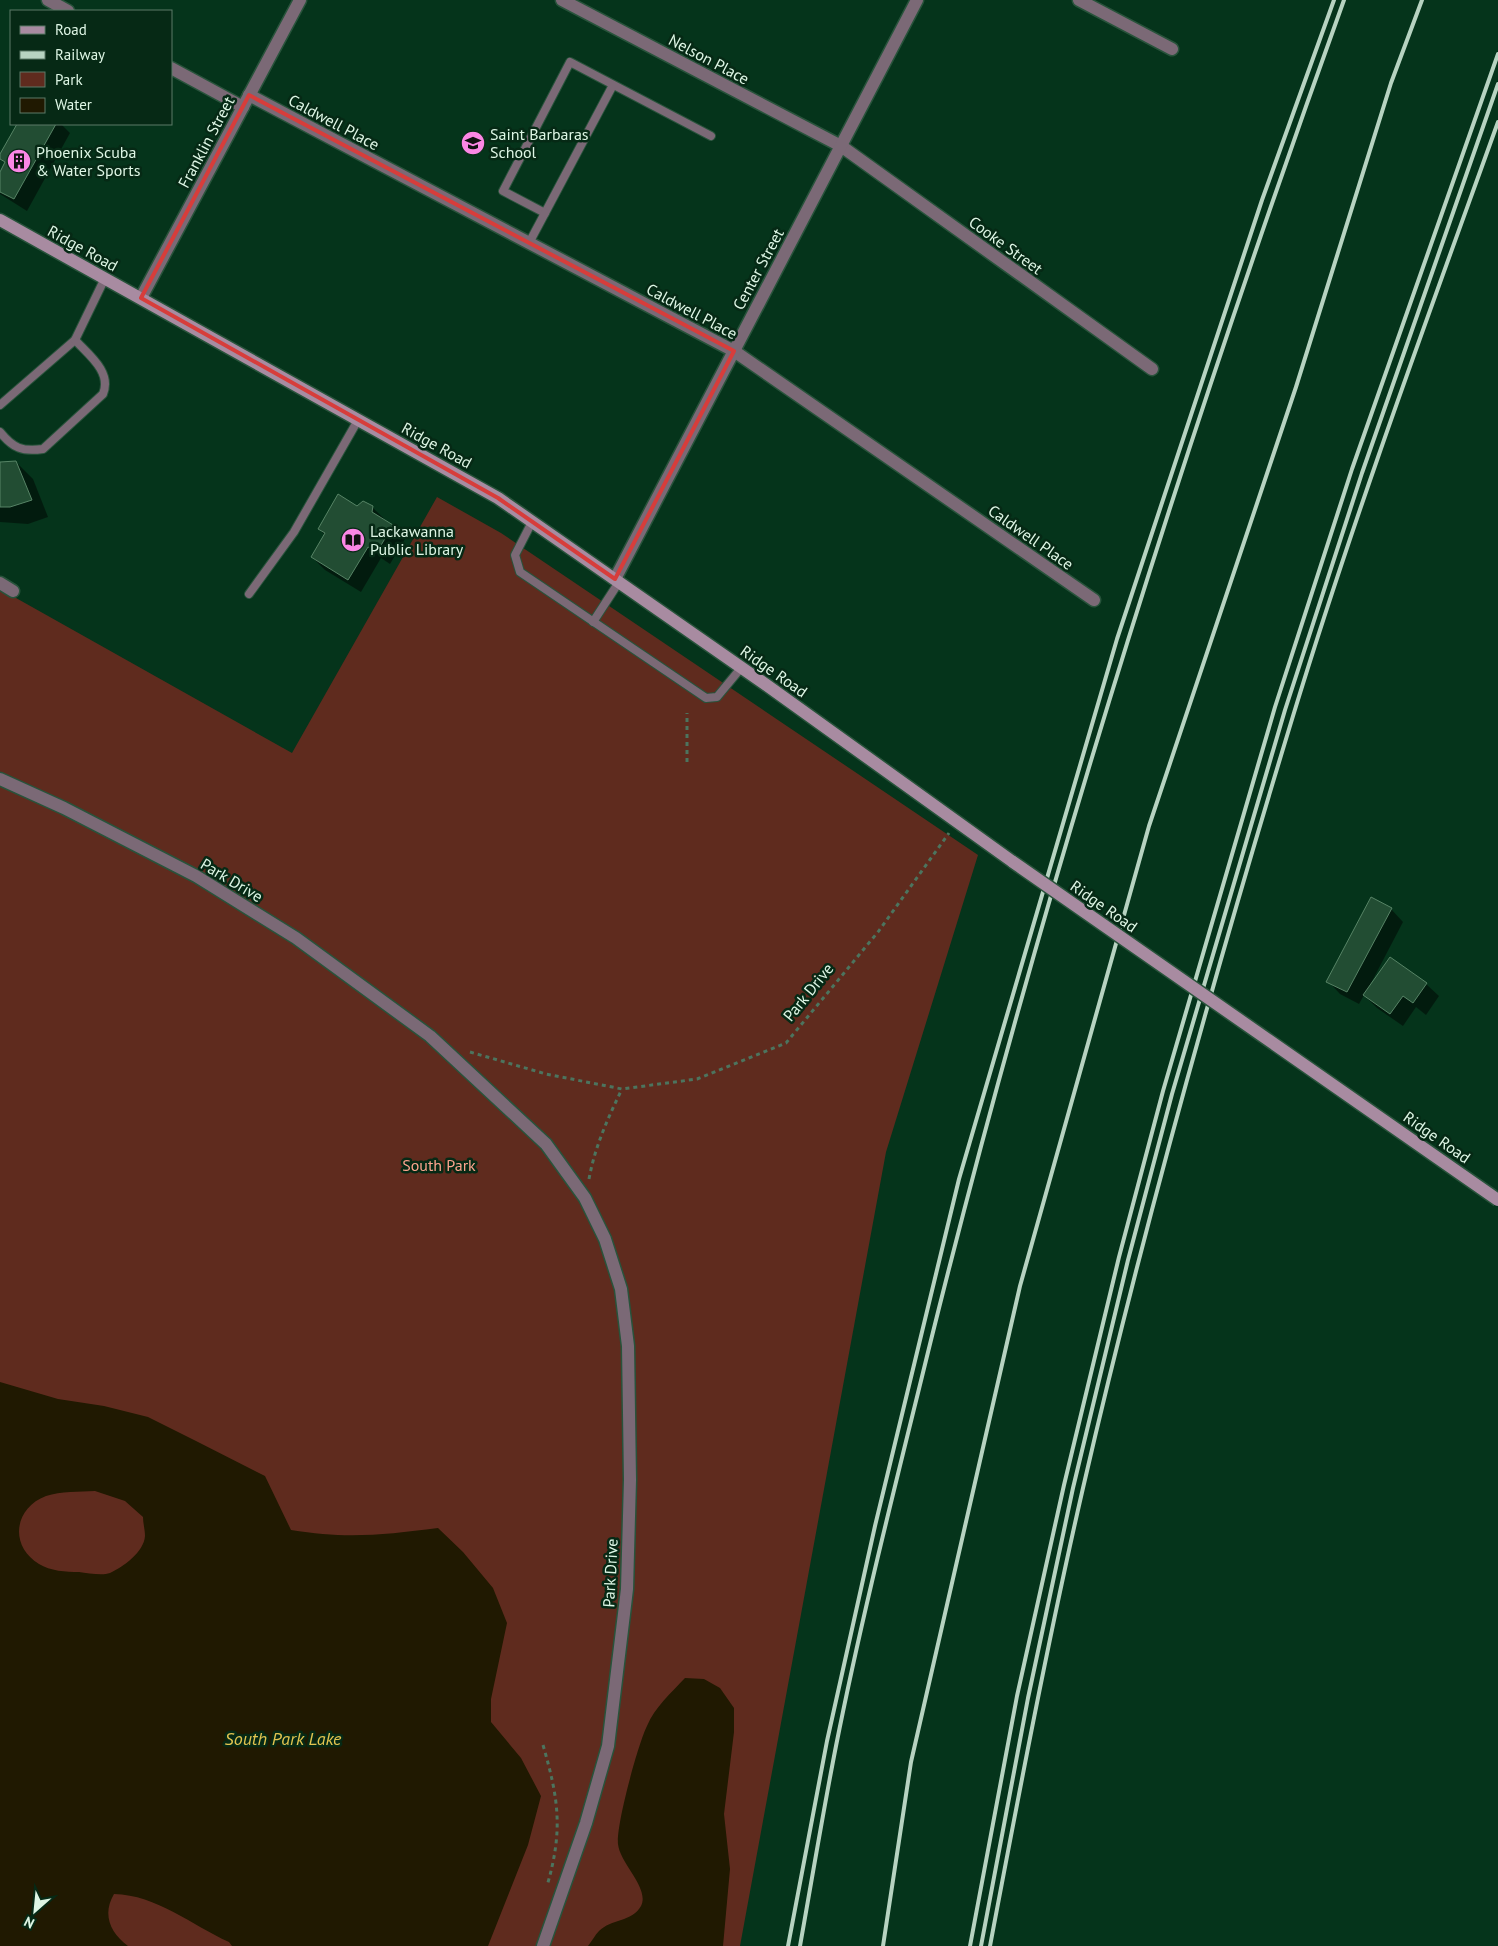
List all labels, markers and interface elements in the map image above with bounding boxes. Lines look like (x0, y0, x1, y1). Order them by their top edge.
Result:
legend (10, 10, 172, 125)
text: Road (55, 20, 87, 39)
street label: Nelson Place (665, 29, 753, 89)
text: Railway (55, 45, 105, 64)
text: Park (55, 70, 83, 89)
street label: Caldwell Place (285, 90, 383, 154)
street label: Franklin Street (173, 92, 239, 191)
text: Water (55, 95, 92, 114)
place label: Saint Barbaras School (490, 124, 589, 162)
school or university icon: Saint Barbaras School (460, 130, 486, 156)
place label: Phoenix Scuba & Water Sports (36, 142, 141, 180)
building icon: Phoenix Scuba & Water Sports (6, 148, 32, 174)
street label: Cooke Street (965, 211, 1047, 279)
street label: Ridge Road (44, 221, 122, 275)
street label: Center Street (728, 224, 788, 313)
street label: Caldwell Place (643, 279, 741, 343)
street label: Ridge Road (398, 418, 476, 472)
street label: Caldwell Place (984, 500, 1078, 574)
place label: Lackawanna Public Library (370, 521, 464, 559)
library icon: Lackawanna Public Library (340, 527, 366, 553)
street label: Ridge Road (737, 641, 811, 701)
street label: Park Drive (197, 854, 267, 906)
street label: Ridge Road (1067, 876, 1141, 936)
street label: Park Drive (778, 959, 838, 1025)
street label: Ridge Road (1400, 1107, 1474, 1167)
park label: South Park (402, 1155, 476, 1175)
street label: Park Drive (598, 1538, 622, 1608)
water label: South Park Lake (225, 1727, 342, 1750)
north arrow (10, 1886, 60, 1936)
text: N (21, 1912, 37, 1933)

